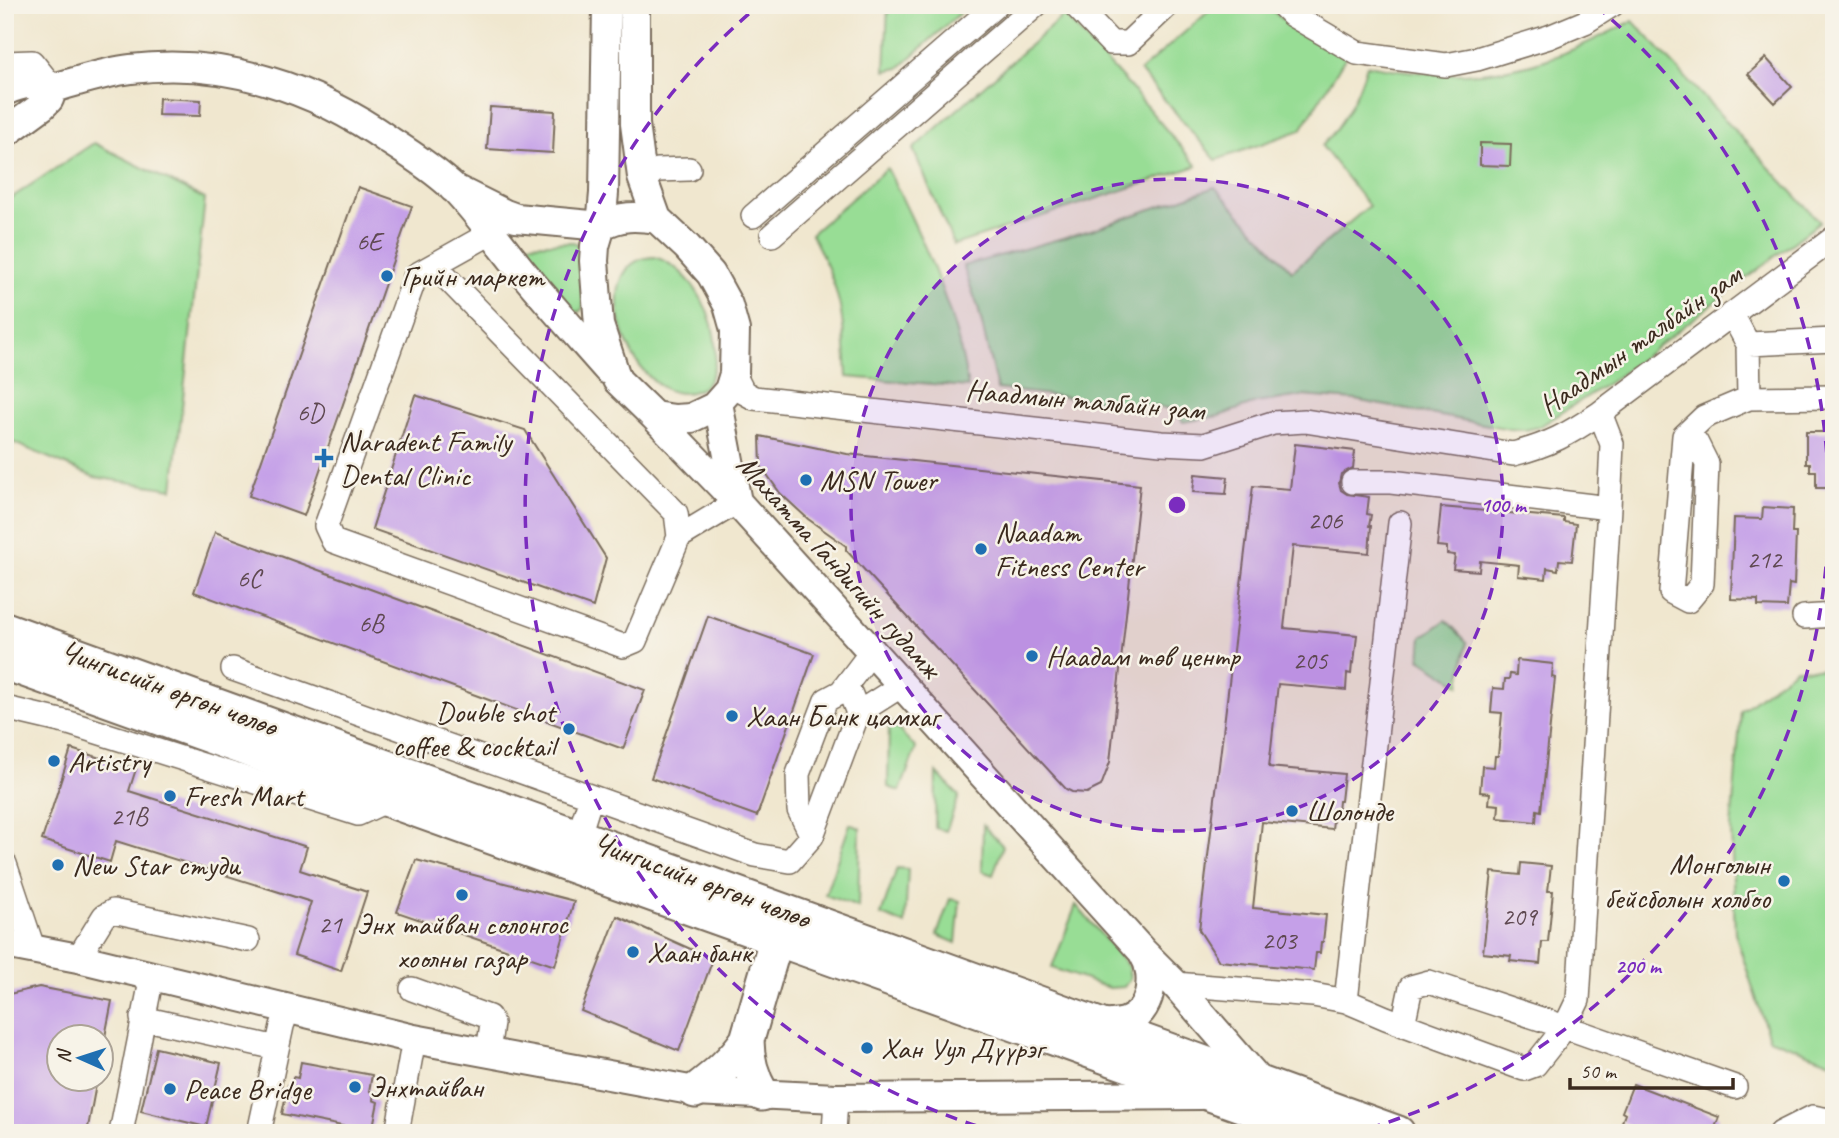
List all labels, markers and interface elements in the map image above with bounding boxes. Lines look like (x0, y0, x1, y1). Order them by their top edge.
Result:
house number: 6E (356, 225, 385, 258)
street label: Наадмын талбайн зам (1531, 255, 1751, 424)
place label: Грийн маркет (401, 257, 546, 295)
marker: Грийн маркет (379, 268, 395, 284)
street label: Наадмын талбайн зам (964, 371, 1208, 430)
house number: 6D (297, 396, 325, 429)
place label: Naradent Family Dental Clinic (340, 422, 514, 494)
street label: Махатма Гандигийн гудамж (728, 446, 951, 688)
marker: Naradent Family Dental Clinic (314, 448, 334, 468)
place label: MSN Tower (820, 461, 939, 499)
marker: MSN Tower (798, 472, 814, 488)
text: 100 m (1480, 492, 1528, 518)
centre of rings (1165, 493, 1189, 517)
house number: 206 (1307, 504, 1344, 537)
place label: Naadam Fitness Center (995, 513, 1147, 585)
marker: Naadam Fitness Center (973, 541, 989, 557)
house number: 212 (1746, 543, 1784, 576)
house number: 6C (237, 562, 264, 595)
house number: 6B (358, 607, 385, 640)
street label: Чингисийн өргөн чөлөө (55, 631, 285, 746)
place label: Наадам төв центр (1046, 637, 1241, 675)
house number: 205 (1292, 644, 1329, 677)
marker: Наадам төв центр (1024, 648, 1040, 664)
place label: Double shot coffee & cocktail (392, 693, 560, 765)
place label: Хаан Банк цамхаг (746, 697, 942, 735)
marker: Хаан Банк цамхаг (724, 708, 740, 724)
marker: Double shot coffee & cocktail (561, 721, 577, 737)
place label: Artistry (68, 742, 153, 780)
marker: Artistry (46, 753, 62, 769)
place label: Fresh Mart (184, 777, 306, 815)
marker: Fresh Mart (162, 788, 178, 804)
place label: Шолонде (1306, 792, 1395, 830)
house number: 21B (111, 800, 149, 833)
marker: Шолонде (1284, 803, 1300, 819)
street label: Чингисийн өргөн чөлөө (588, 823, 818, 938)
place label: Монголын бейсболын холбоо (1604, 845, 1772, 917)
place label: New Star студи (72, 846, 241, 884)
marker: New Star студи (50, 857, 66, 873)
marker: Монголын бейсболын холбоо (1776, 873, 1792, 889)
marker: Энх тайван солонгос хоолны газар (454, 887, 470, 903)
house number: 209 (1501, 900, 1539, 933)
place label: Энх тайван солонгос хоолны газар (356, 905, 569, 977)
house number: 21 (318, 908, 343, 941)
house number: 203 (1261, 924, 1299, 957)
place label: Хаан банк (647, 933, 754, 971)
marker: Хаан банк (625, 944, 641, 960)
text: 200 m (1615, 953, 1663, 979)
north arrow (46, 1023, 116, 1092)
place label: Хан Уул Дүүрэг (881, 1029, 1047, 1067)
marker: Хан Уул Дүүрэг (859, 1040, 875, 1056)
text: N (52, 1047, 76, 1064)
scale bar (1570, 1047, 1732, 1091)
text: 50 m (1580, 1058, 1618, 1084)
place label: Энхтайван (369, 1068, 485, 1106)
place label: Peace Bridge (184, 1070, 313, 1108)
marker: Энхтайван (347, 1079, 363, 1095)
marker: Peace Bridge (162, 1081, 178, 1097)

